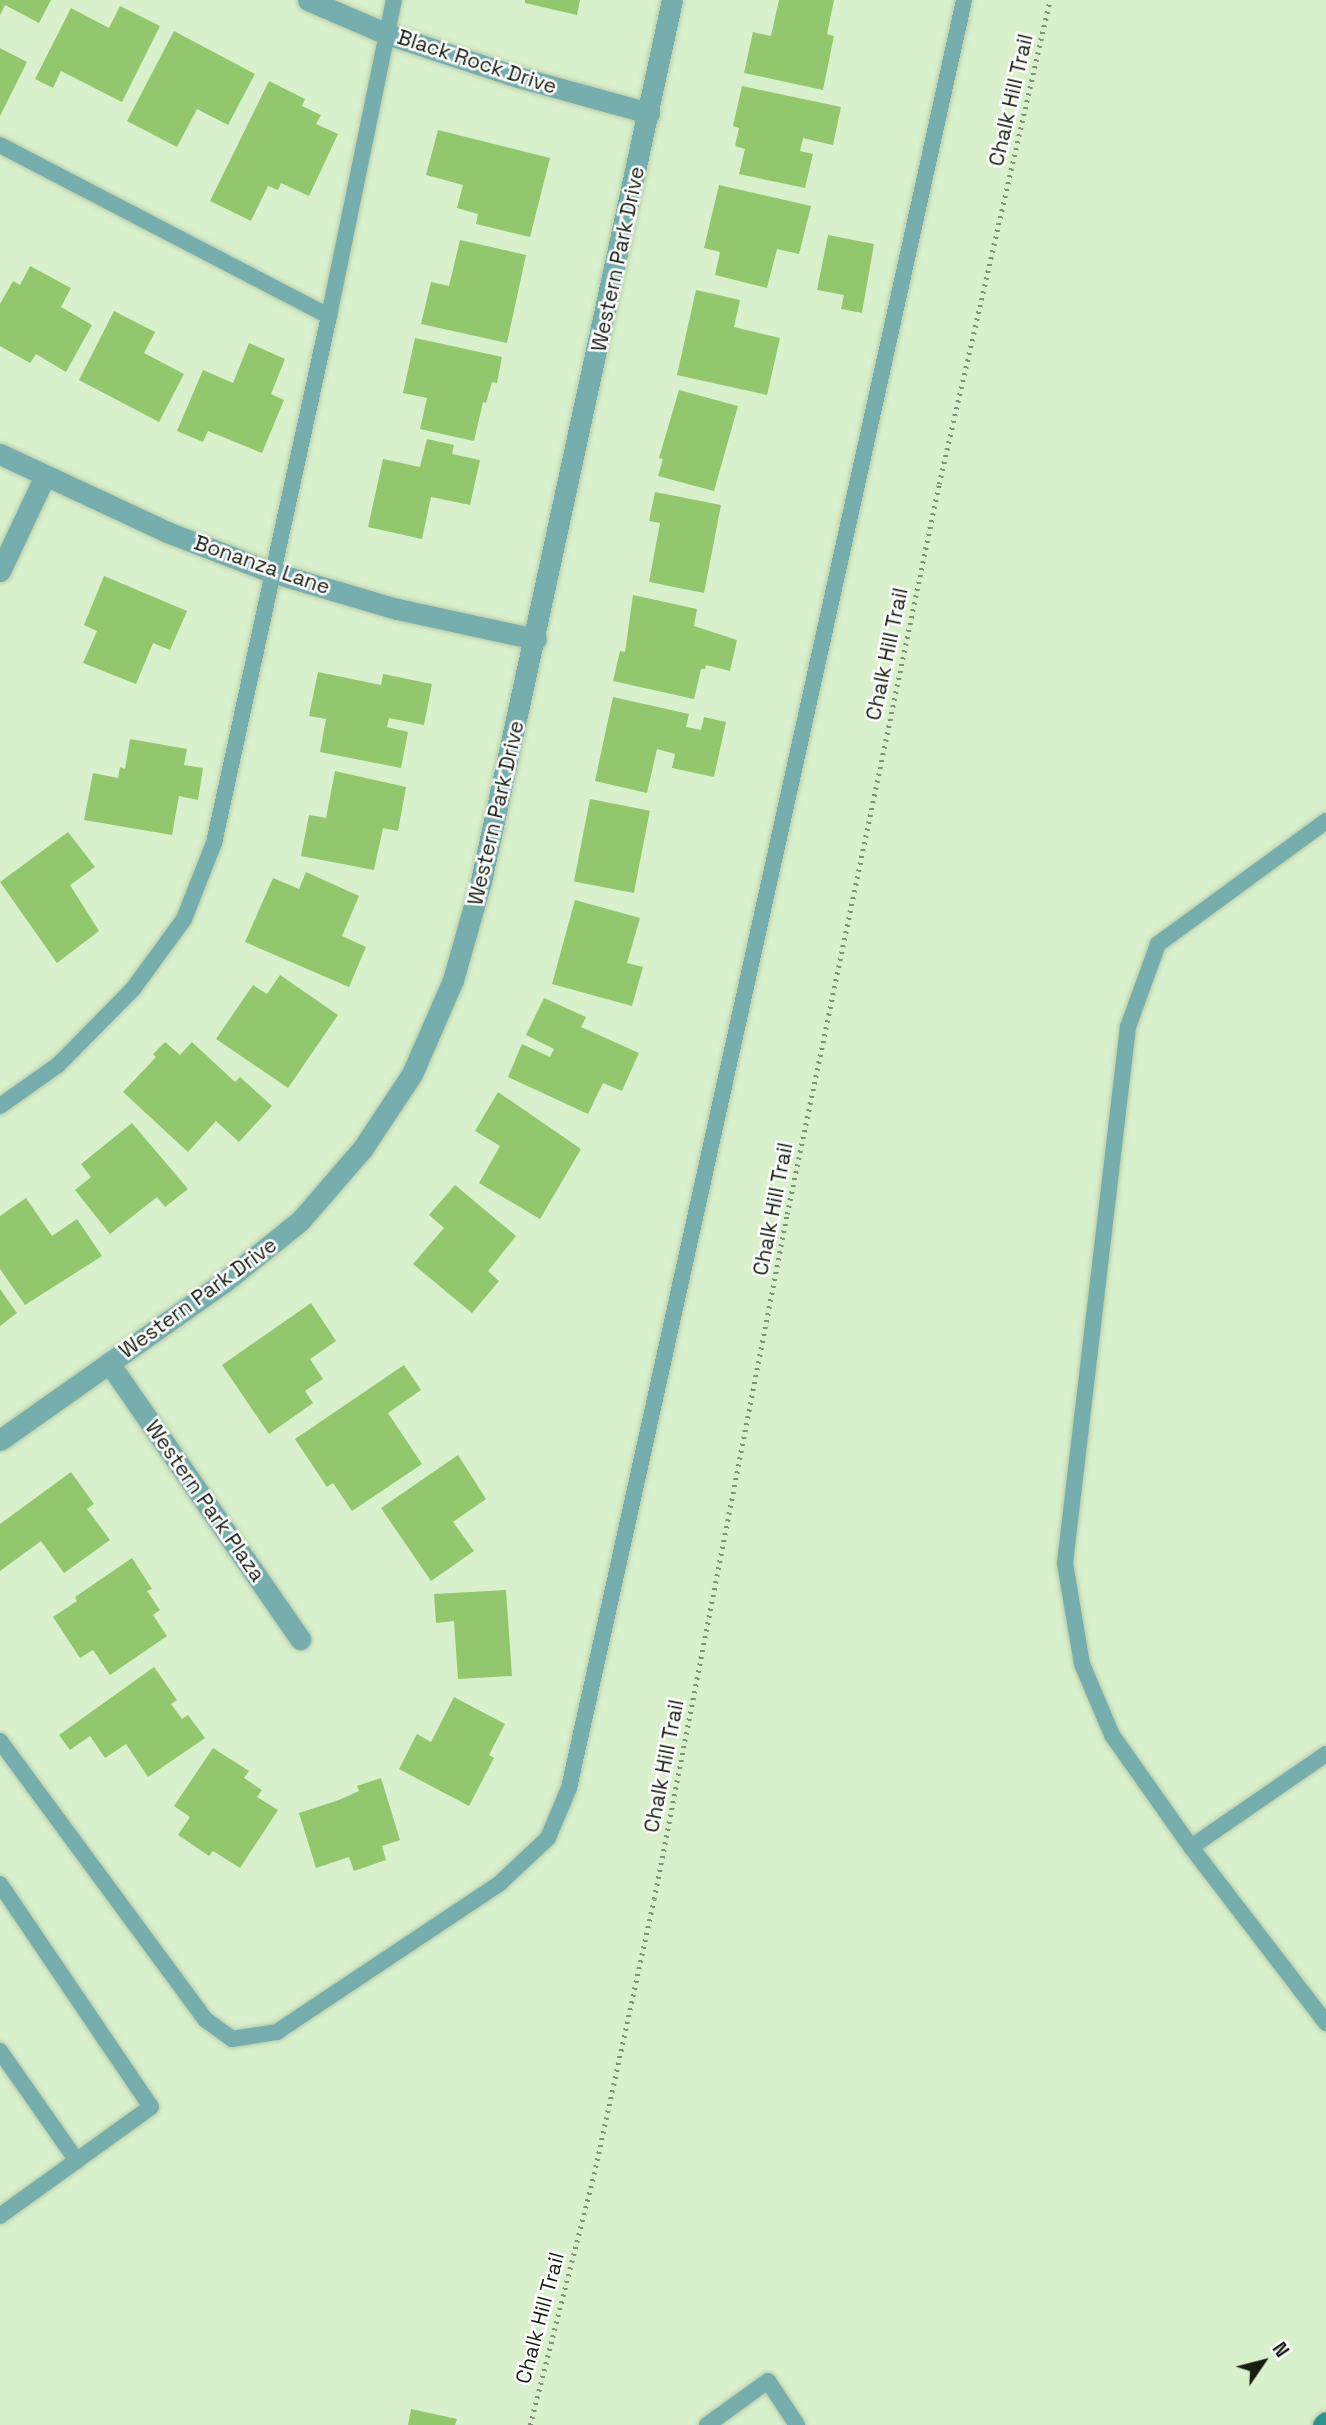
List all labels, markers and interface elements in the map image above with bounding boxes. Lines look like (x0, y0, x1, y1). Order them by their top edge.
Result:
street label: Black Rock Drive (394, 24, 560, 100)
street label: Chalk Hill Trail (983, 31, 1039, 169)
street label: Western Park Drive (586, 164, 650, 354)
street label: Bonanza Lane (191, 530, 333, 600)
street label: Chalk Hill Trail (861, 585, 913, 723)
street label: Western Park Drive (463, 718, 529, 908)
street label: Chalk Hill Trail (748, 1140, 798, 1278)
street label: Western Park Drive (114, 1232, 282, 1364)
street label: Western Park Plaza (140, 1415, 270, 1587)
street label: Chalk Hill Trail (639, 1697, 689, 1835)
street label: Chalk Hill Trail (510, 2249, 570, 2387)
north arrow (1228, 2327, 1298, 2397)
text: N (1267, 2337, 1294, 2362)

